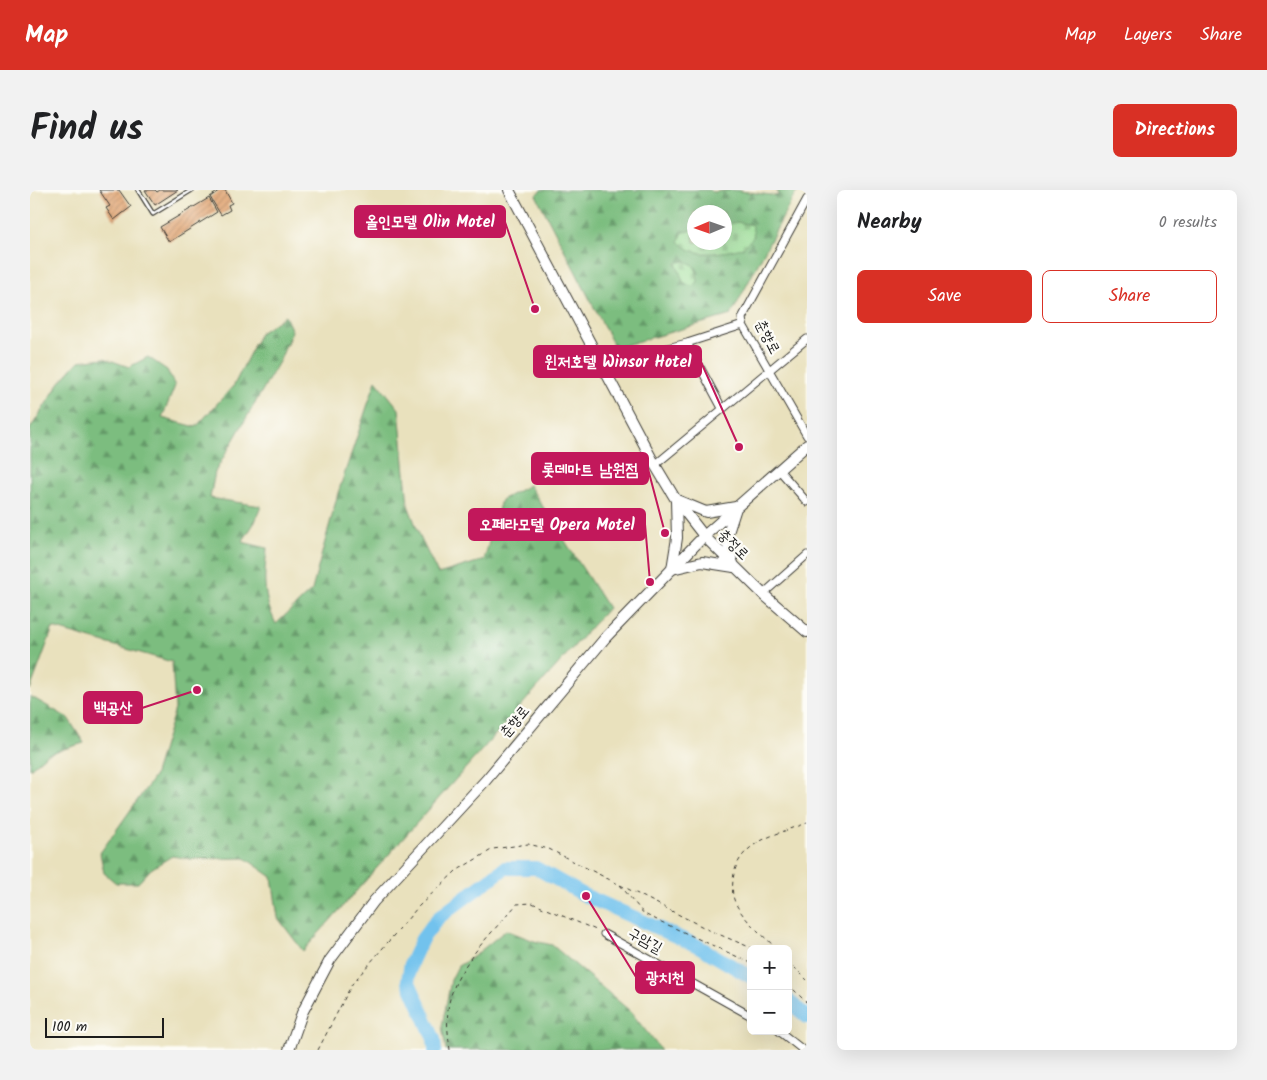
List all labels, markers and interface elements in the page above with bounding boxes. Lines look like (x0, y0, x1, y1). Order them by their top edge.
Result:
text: Map (25, 16, 68, 55)
text: Map (1065, 21, 1096, 50)
text: Layers (1124, 21, 1172, 50)
text: Share (1200, 21, 1242, 50)
text: Find us (30, 102, 143, 158)
button: Directions (1113, 104, 1237, 157)
north arrow (687, 205, 732, 250)
callout: 올인모텔 Olin Motel (355, 206, 505, 237)
text: Nearby (857, 206, 922, 239)
text: 올인모텔 Olin Motel (365, 210, 496, 235)
text: 0 results (1159, 210, 1217, 235)
button: Save (857, 270, 1032, 323)
button: Share (1042, 270, 1217, 323)
street label: 춘향로 (748, 315, 786, 359)
callout: 윈저호텔 Winsor Hotel (534, 346, 701, 377)
text: 윈저호텔 Winsor Hotel (545, 350, 692, 375)
callout: 롯데마트 남원점 (532, 453, 648, 484)
text: 롯데마트 남원점 (542, 458, 638, 483)
callout: 오페라모텔 Opera Motel (469, 509, 645, 540)
text: 오페라모텔 Opera Motel (479, 513, 636, 538)
street label: 충정로 (712, 524, 754, 566)
callout: 백공산 (84, 692, 142, 723)
text: 백공산 (94, 696, 132, 721)
street label: 춘향로 (494, 700, 536, 744)
street label: 구암길 (623, 922, 667, 960)
map controls (747, 945, 792, 1035)
button: + (747, 945, 792, 990)
callout: 광치천 (636, 962, 694, 993)
text: 광치천 (646, 966, 684, 991)
button: − (747, 990, 792, 1035)
scale bar (45, 1015, 164, 1038)
text: 100 m (52, 1016, 87, 1038)

